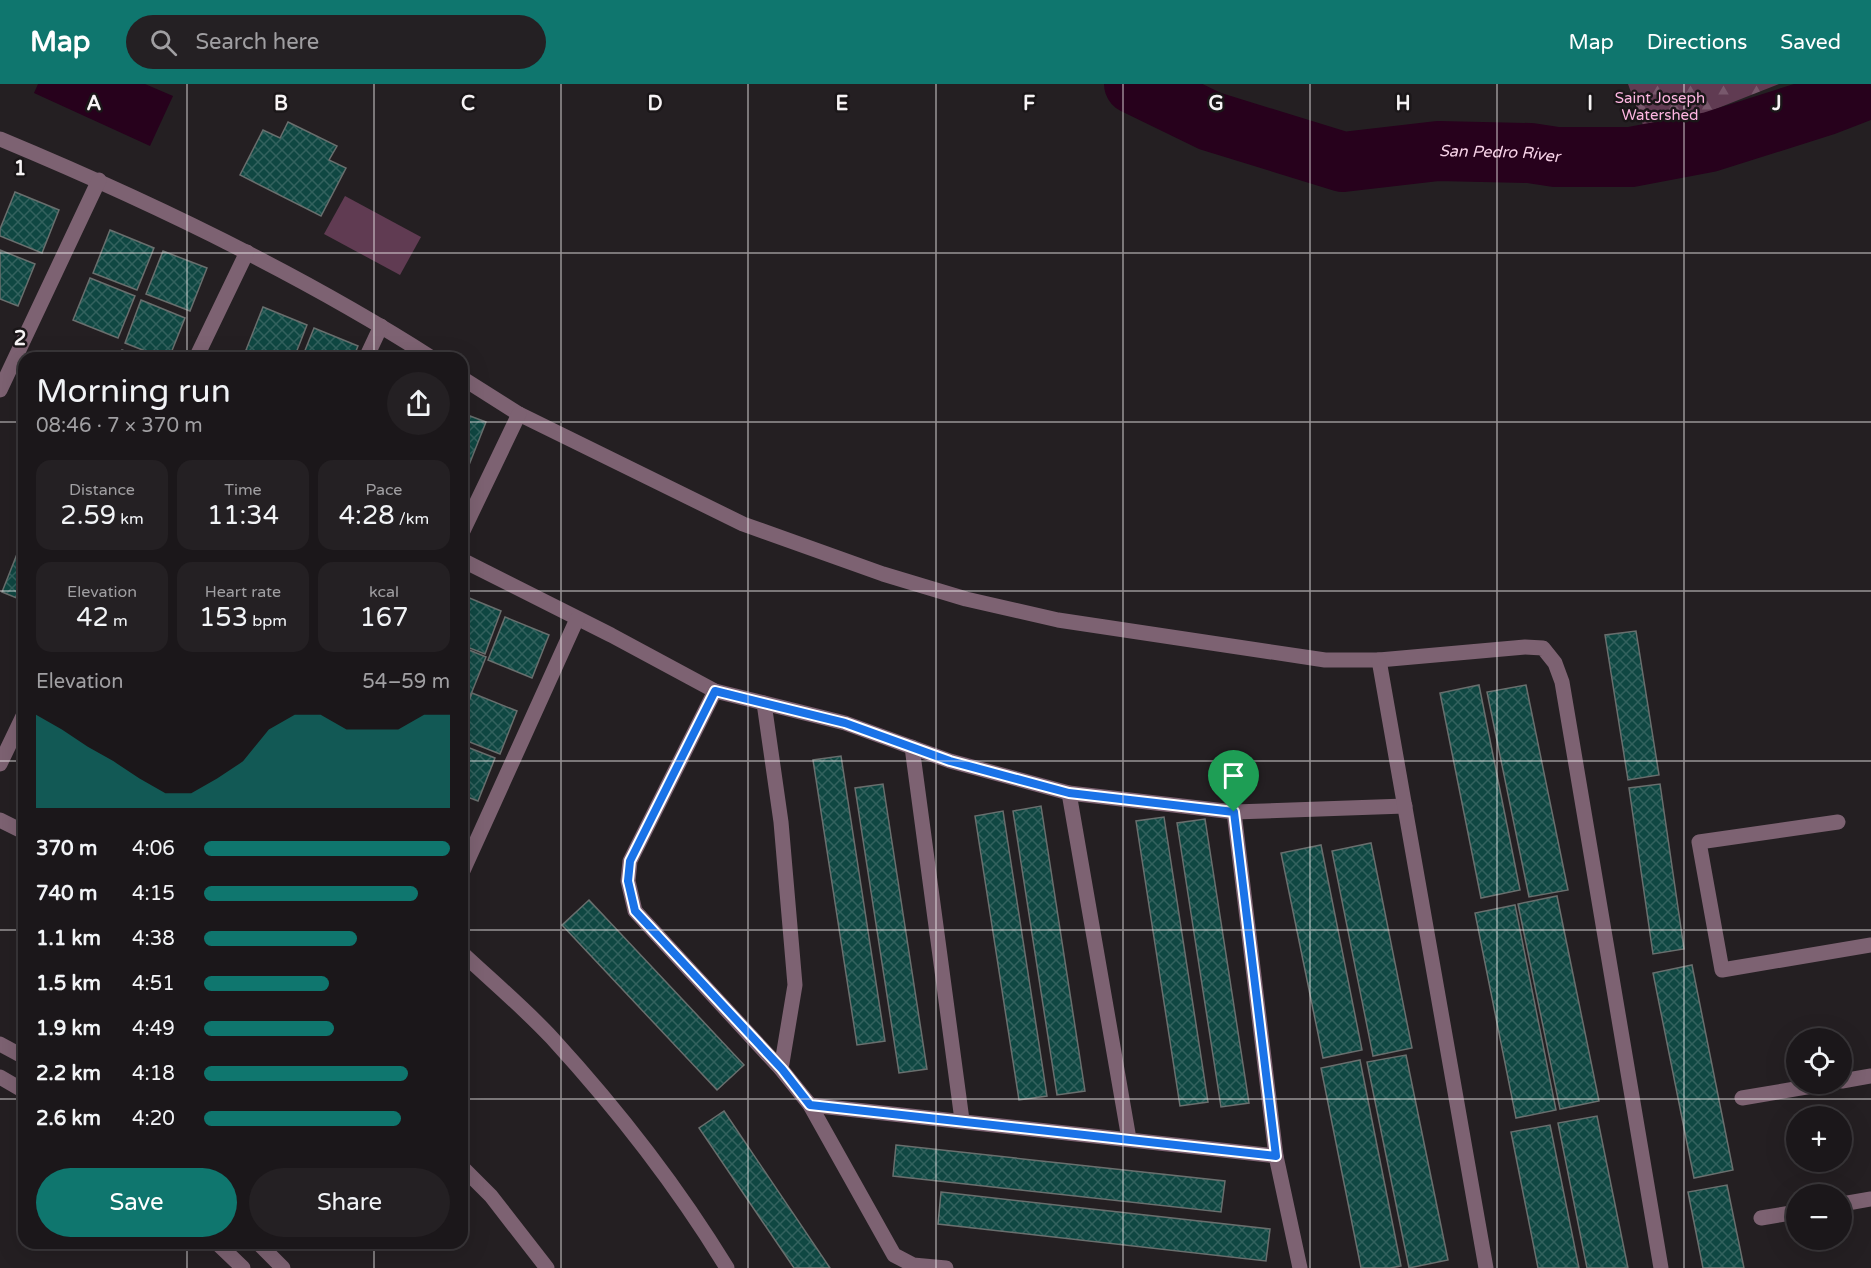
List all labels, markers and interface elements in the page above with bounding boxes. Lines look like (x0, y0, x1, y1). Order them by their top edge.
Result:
search box (126, 15, 546, 69)
text: Map (30, 25, 90, 59)
icon: search (147, 26, 180, 59)
text: Search here (195, 29, 319, 55)
text: Map (1568, 30, 1614, 55)
text: Directions (1647, 30, 1747, 55)
text: Saved (1780, 30, 1841, 55)
park label: Saint Joseph Watershed (1615, 89, 1705, 124)
text: A (87, 92, 102, 116)
text: B (274, 92, 288, 116)
text: C (461, 92, 475, 116)
text: D (647, 92, 663, 116)
text: E (836, 92, 849, 116)
text: F (1023, 92, 1035, 116)
text: G (1208, 92, 1224, 116)
text: H (1395, 92, 1411, 116)
text: I (1587, 92, 1593, 116)
text: J (1771, 92, 1782, 116)
water label: San Pedro River (1439, 141, 1562, 167)
text: 1 (14, 157, 26, 181)
text: 2 (14, 327, 26, 351)
text: Morning run (36, 372, 231, 411)
button: share (387, 372, 450, 435)
text: 08:46 · 7 × 370 m (36, 414, 203, 438)
text: Distance (69, 480, 135, 500)
text: Time (224, 480, 262, 500)
text: Pace (366, 480, 402, 500)
text: 2.59 (60, 500, 116, 531)
text: 11:34 (207, 500, 279, 531)
text: 4:28 (339, 500, 395, 531)
text: km (116, 509, 144, 529)
text: /km (395, 509, 429, 529)
text: Elevation (67, 582, 137, 602)
text: Heart rate (205, 582, 281, 602)
text: kcal (369, 582, 399, 602)
text: 42 (76, 602, 109, 633)
text: 153 (199, 602, 248, 633)
text: 167 (360, 602, 408, 633)
text: m (109, 611, 128, 631)
text: bpm (248, 611, 287, 631)
text: Elevation (36, 670, 123, 694)
text: 54–59 m (362, 670, 450, 694)
pin (1208, 750, 1259, 812)
icon: arrive (1217, 759, 1250, 792)
text: 370 m (36, 837, 97, 861)
text: 4:06 (132, 837, 175, 861)
text: 740 m (36, 882, 97, 906)
text: 4:15 (132, 882, 175, 906)
text: 1.1 km (36, 927, 101, 951)
text: 4:38 (132, 927, 175, 951)
text: 1.5 km (36, 972, 101, 996)
text: 4:51 (132, 972, 175, 996)
text: 1.9 km (36, 1017, 101, 1041)
text: 4:49 (132, 1017, 175, 1041)
map controls (1786, 1028, 1852, 1250)
button: locate (1786, 1028, 1852, 1094)
text: 2.2 km (36, 1062, 101, 1086)
text: 4:18 (132, 1062, 175, 1086)
button: + (1786, 1106, 1852, 1172)
text: 2.6 km (36, 1107, 101, 1131)
text: 4:20 (132, 1107, 175, 1131)
button: Save (36, 1168, 237, 1237)
button: Share (249, 1168, 450, 1237)
button: − (1786, 1184, 1852, 1250)

